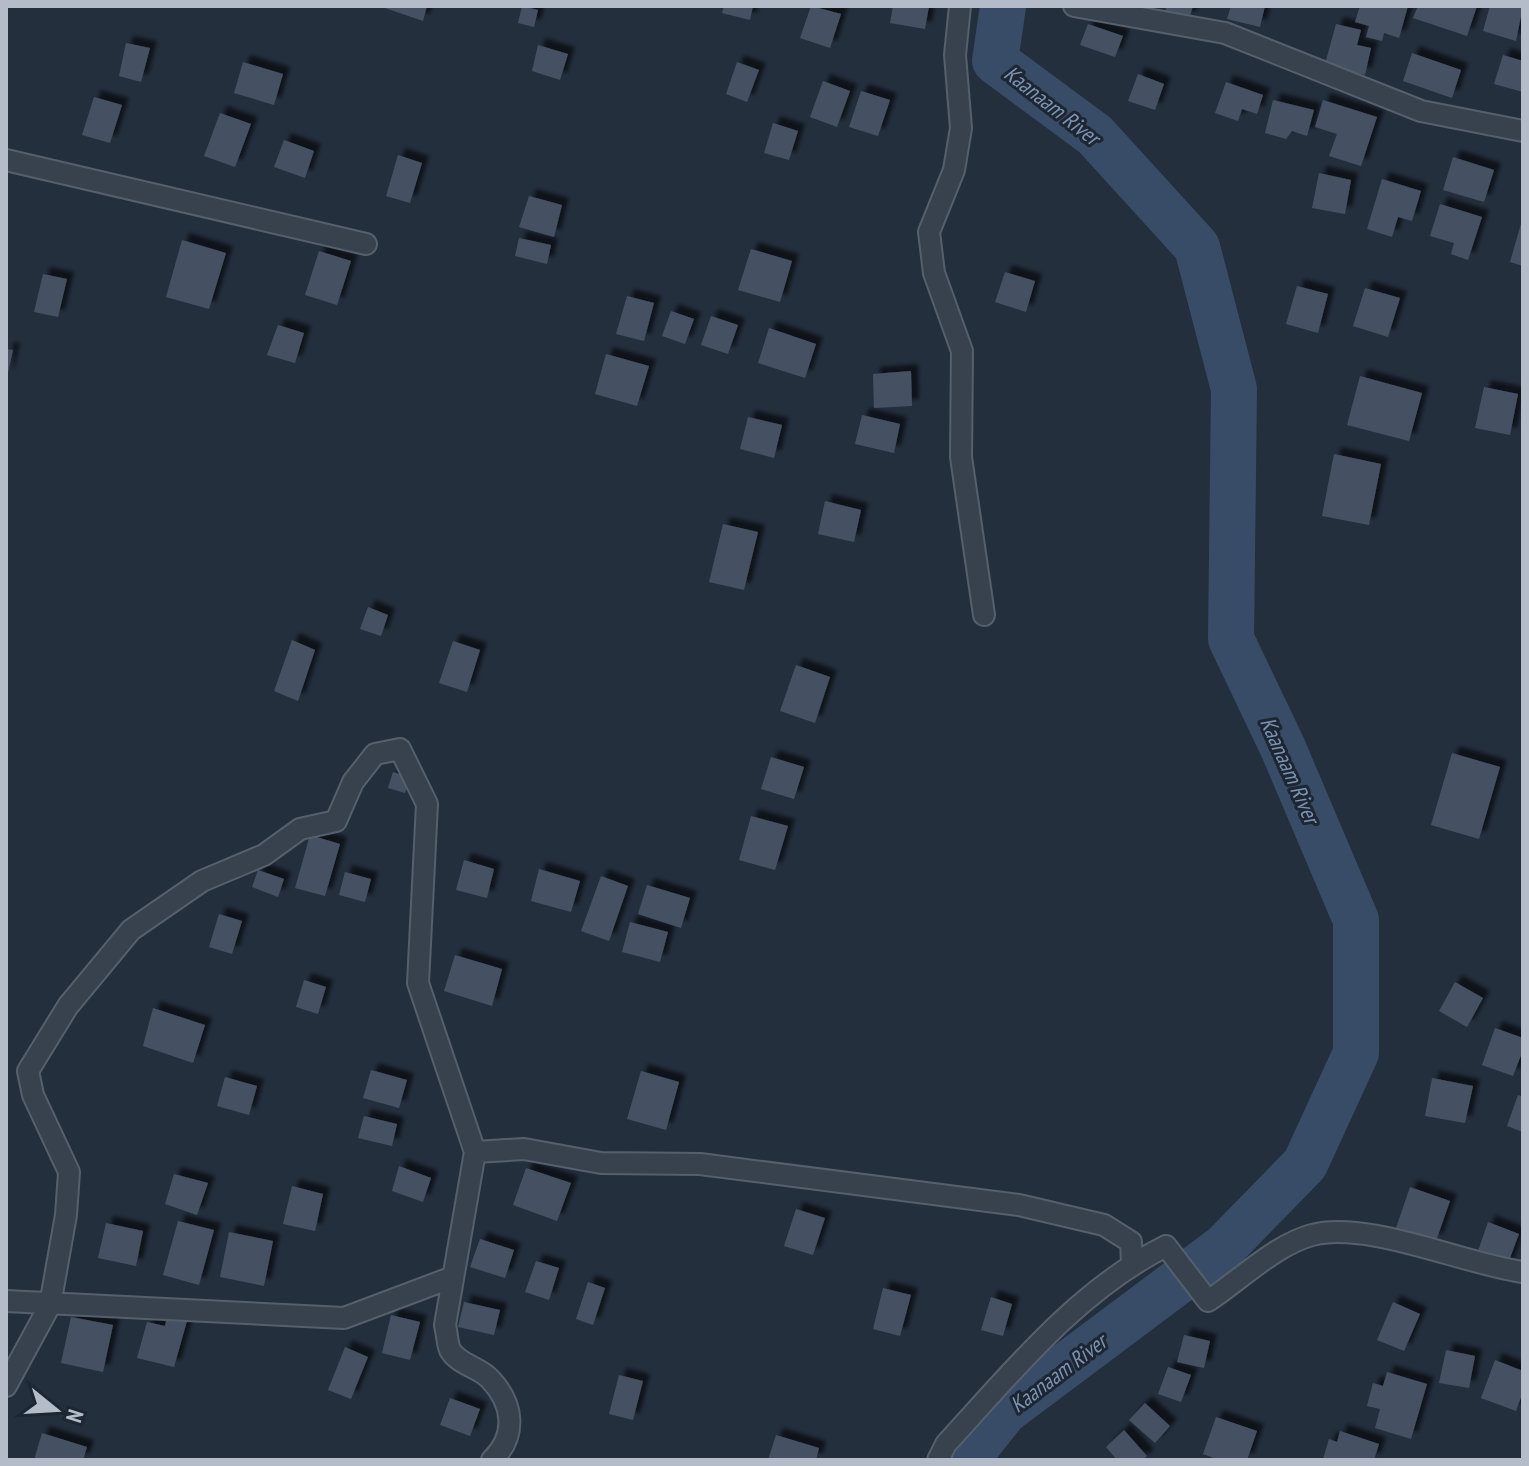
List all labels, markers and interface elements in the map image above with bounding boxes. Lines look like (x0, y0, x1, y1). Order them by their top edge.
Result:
water label: Kaanaam River (999, 59, 1108, 153)
water label: Kaanaam River (1254, 713, 1327, 830)
water label: Kaanaam River (1004, 1326, 1114, 1418)
north arrow (16, 1370, 96, 1450)
text: N (60, 1406, 90, 1426)

